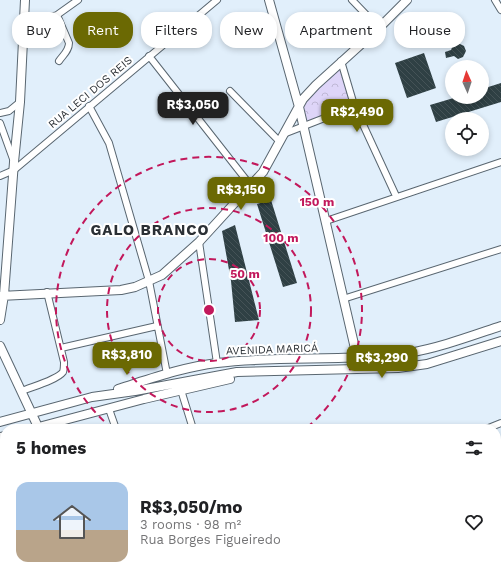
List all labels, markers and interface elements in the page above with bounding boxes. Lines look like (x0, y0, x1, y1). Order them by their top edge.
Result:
chip: Buy (12, 12, 65, 48)
chip: Rent (73, 12, 133, 48)
chip: Filters (141, 12, 212, 48)
chip: New (220, 12, 277, 48)
chip: Apartment (285, 12, 386, 48)
chip: House (394, 12, 465, 48)
street label: RUA LECI DOS REIS (46, 54, 135, 131)
north arrow (445, 60, 489, 104)
map controls (445, 60, 489, 156)
pin: R$3,050 (156, 92, 230, 126)
text: R$3,050 (167, 97, 219, 112)
pin: R$2,490 (320, 99, 394, 133)
text: R$2,490 (330, 104, 384, 119)
button: locate (445, 112, 489, 156)
pin: R$3,150 (204, 177, 278, 211)
text: R$3,150 (216, 182, 266, 197)
text: 150 m (300, 195, 334, 209)
district label: GALO BRANCO (90, 221, 210, 239)
text: 100 m (263, 231, 299, 245)
text: 50 m (230, 267, 260, 281)
centre of rings (202, 303, 216, 317)
street label: AVENIDA MARICÁ (226, 340, 318, 358)
pin: R$3,810 (90, 342, 164, 376)
pin: R$3,290 (345, 345, 419, 379)
text: R$3,810 (102, 347, 152, 362)
text: R$3,290 (356, 350, 408, 365)
icon: filters (463, 437, 485, 459)
text: 5 homes (16, 438, 86, 458)
text: R$3,050/mo (140, 497, 242, 517)
icon: home (48, 498, 96, 546)
icon: heart (463, 511, 485, 533)
text: 3 rooms · 98 m² (140, 517, 241, 532)
text: Rua Borges Figueiredo (140, 532, 281, 547)

